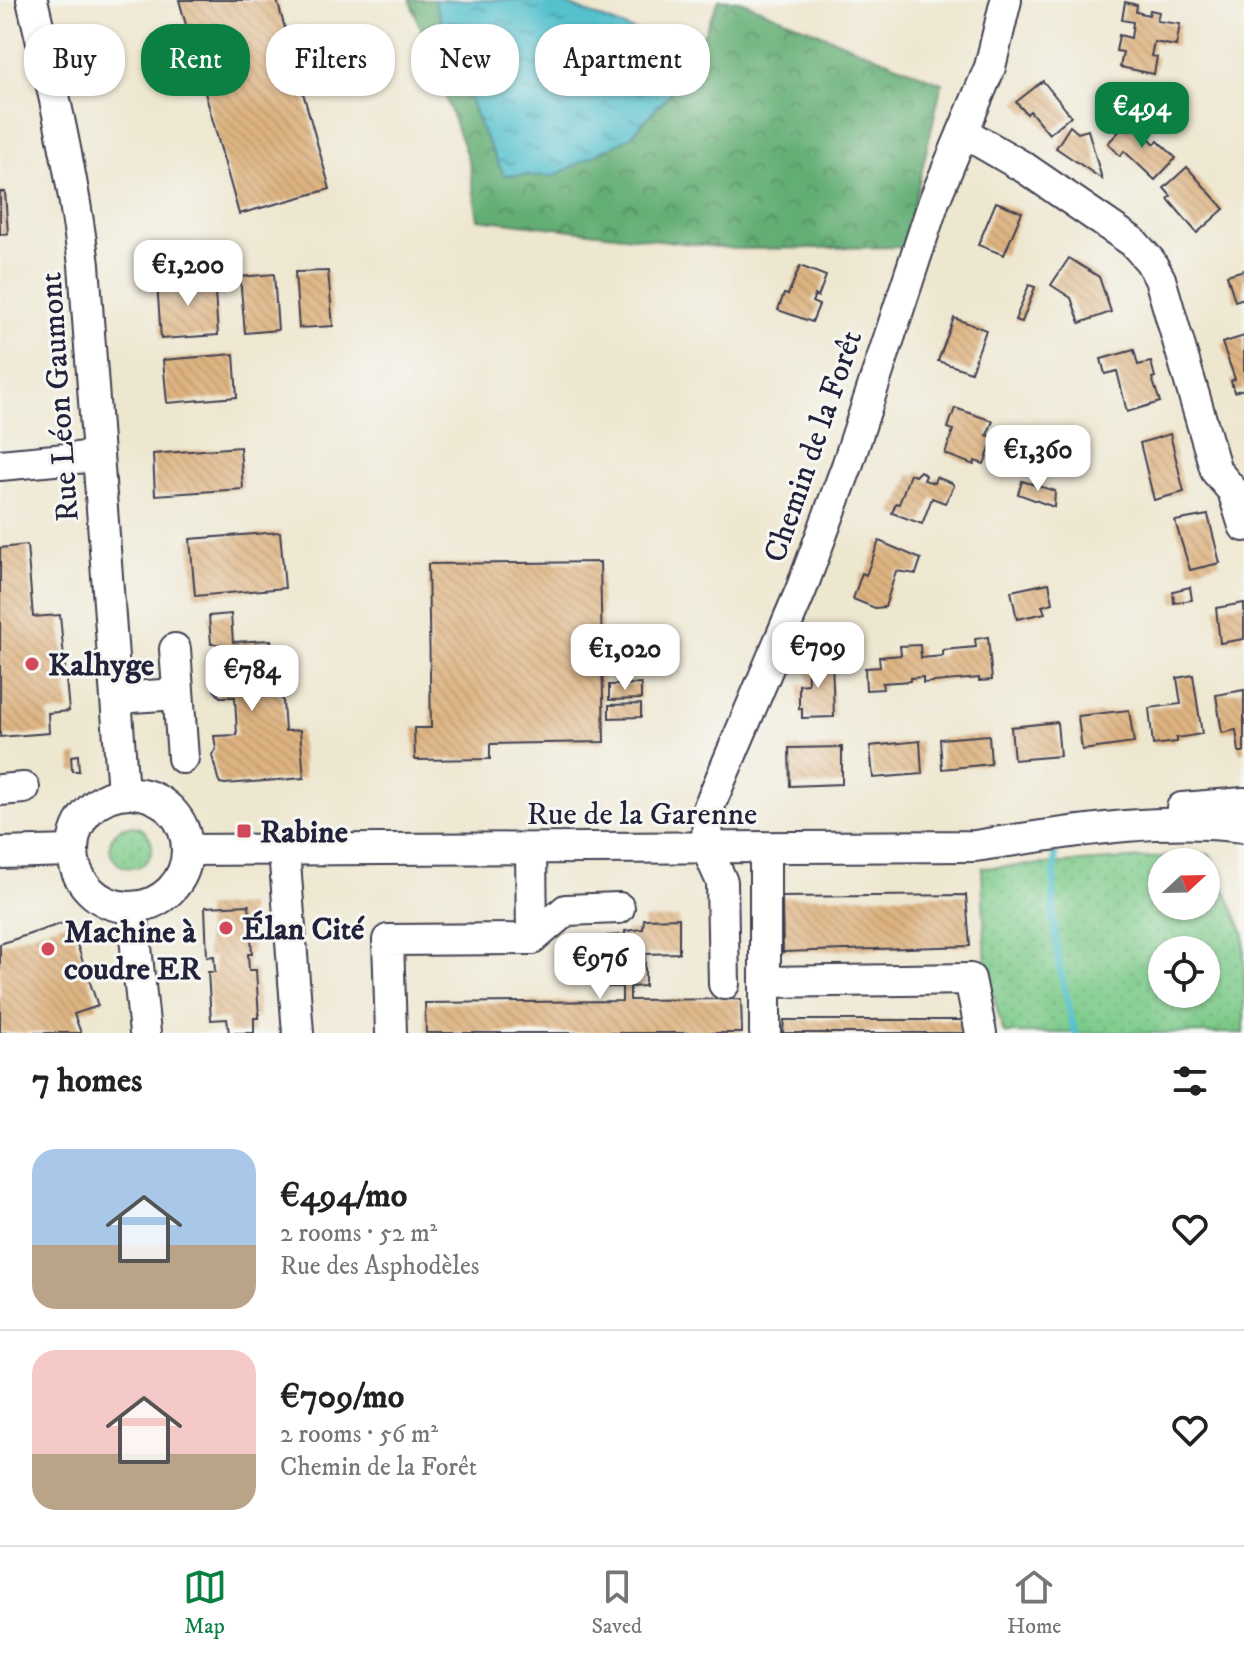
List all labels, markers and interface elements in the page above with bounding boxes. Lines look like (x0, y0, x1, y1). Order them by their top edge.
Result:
chip: Buy (24, 24, 125, 96)
chip: Rent (141, 24, 250, 96)
chip: Filters (266, 24, 395, 96)
chip: New (411, 24, 519, 96)
chip: Apartment (535, 24, 710, 96)
pin: €494 (1095, 82, 1189, 150)
text: €494 (1113, 91, 1171, 124)
pin: €1,200 (123, 240, 253, 308)
text: €1,200 (152, 249, 224, 282)
street label: Rue Léon Gaumont (31, 271, 89, 523)
street label: Chemin de la Forêt (755, 325, 872, 568)
pin: €1,360 (973, 425, 1103, 493)
text: €1,360 (1003, 434, 1073, 467)
pin: €709 (771, 622, 865, 690)
pin: €1,020 (560, 624, 690, 692)
text: €709 (790, 631, 846, 664)
text: €1,020 (589, 633, 661, 666)
pin: €784 (205, 645, 299, 713)
place label: Kalhyge (48, 646, 154, 686)
text: €784 (224, 654, 280, 687)
marker: Kalhyge (23, 655, 41, 673)
street label: Rue de la Garenne (527, 795, 757, 835)
place label: Rabine (260, 813, 348, 853)
marker: Rabine (235, 822, 253, 840)
north arrow (1148, 848, 1220, 920)
map controls (1148, 848, 1220, 1008)
place label: Élan Cité (242, 910, 365, 950)
place label: Machine à coudre ER (64, 913, 201, 990)
marker: Élan Cité (217, 919, 235, 937)
pin: €976 (553, 933, 647, 1001)
button: locate (1148, 936, 1220, 1008)
marker: Machine à coudre ER (39, 940, 57, 958)
text: €976 (572, 942, 628, 975)
icon: filters (1168, 1059, 1212, 1103)
text: 7 homes (32, 1060, 142, 1102)
text: €494/mo (280, 1175, 407, 1217)
icon: home (96, 1181, 192, 1277)
icon: heart (1168, 1207, 1212, 1251)
text: 2 rooms · 52 m² (280, 1217, 437, 1250)
text: Rue des Asphodèles (280, 1250, 479, 1283)
text: €709/mo (280, 1376, 404, 1418)
icon: home (96, 1382, 192, 1478)
icon: heart (1168, 1408, 1212, 1452)
text: 2 rooms · 56 m² (280, 1418, 438, 1451)
text: Chemin de la Forêt (280, 1451, 477, 1484)
tab: Map (183, 1565, 227, 1640)
tab: Saved (592, 1565, 642, 1640)
tab: Home (1007, 1565, 1061, 1640)

